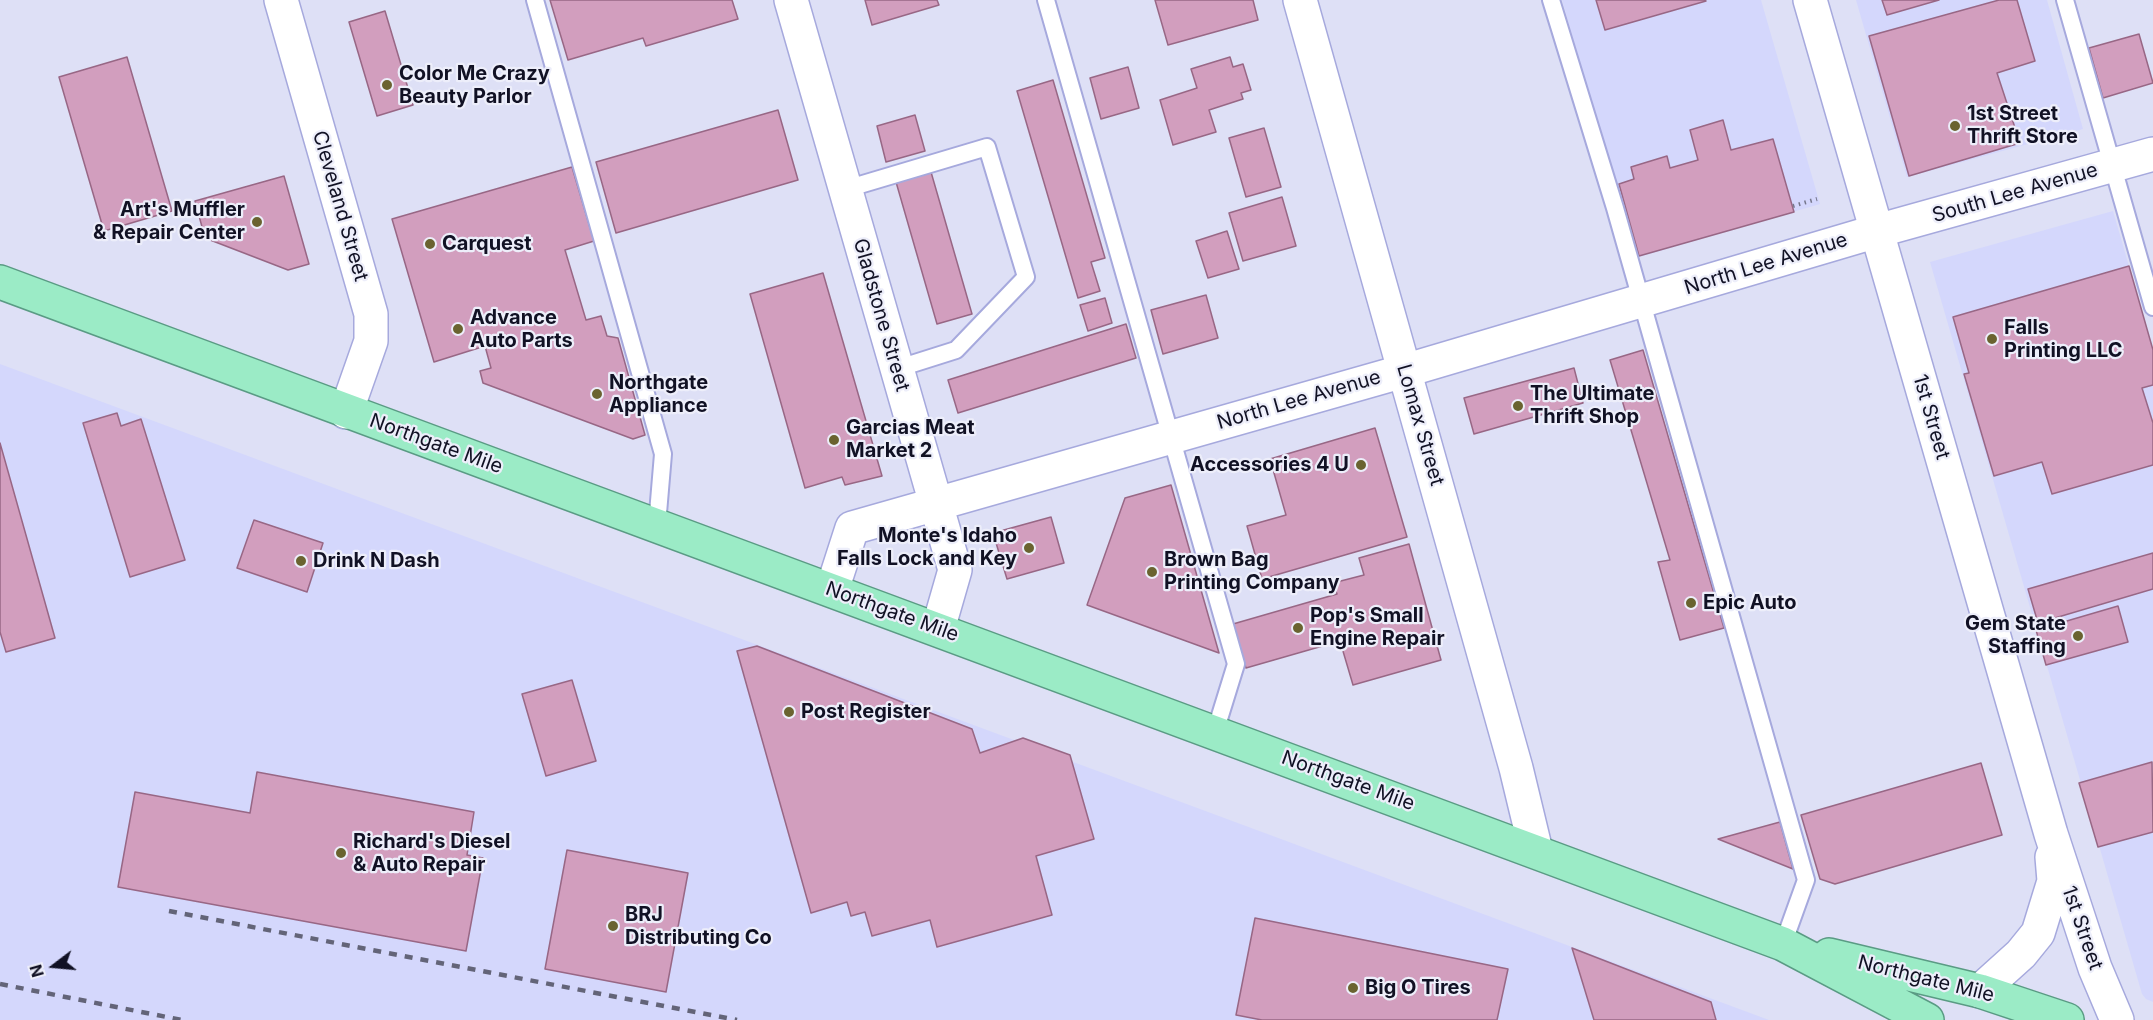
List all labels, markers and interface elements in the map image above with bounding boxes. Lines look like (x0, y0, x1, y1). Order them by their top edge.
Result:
place label: Color Me Crazy Beauty Parlor (399, 62, 550, 109)
marker: Color Me Crazy Beauty Parlor (380, 78, 394, 92)
place label: 1st Street Thrift Store (1967, 102, 2078, 149)
marker: 1st Street Thrift Store (1948, 119, 1962, 133)
street label: Cleveland Street (307, 128, 373, 284)
street label: South Lee Avenue (1929, 158, 2101, 228)
place label: Art's Muffler & Repair Center (93, 198, 245, 245)
marker: Art's Muffler & Repair Center (250, 215, 264, 229)
street label: North Lee Avenue (1681, 228, 1851, 300)
place label: Carquest (442, 232, 532, 256)
street label: Gladstone Street (848, 236, 914, 394)
marker: Carquest (423, 237, 437, 251)
place label: Advance Auto Parts (470, 306, 573, 353)
place label: Falls Printing LLC (2004, 316, 2123, 363)
marker: Advance Auto Parts (451, 322, 465, 336)
marker: Falls Printing LLC (1985, 332, 1999, 346)
street label: Lomax Street (1391, 362, 1449, 488)
street label: North Lee Avenue (1214, 365, 1384, 435)
place label: Northgate Appliance (609, 371, 708, 418)
street label: 1st Street (1907, 372, 1955, 462)
place label: The Ultimate Thrift Shop (1530, 382, 1654, 429)
marker: Northgate Appliance (590, 387, 604, 401)
marker: The Ultimate Thrift Shop (1511, 399, 1525, 413)
street label: Northgate Mile (366, 409, 506, 479)
place label: Garcias Meat Market 2 (846, 416, 975, 463)
marker: Garcias Meat Market 2 (827, 433, 841, 447)
place label: Accessories 4 U (1190, 453, 1349, 477)
marker: Accessories 4 U (1354, 458, 1368, 472)
place label: Monte's Idaho Falls Lock and Key (837, 524, 1017, 571)
marker: Monte's Idaho Falls Lock and Key (1022, 541, 1036, 555)
place label: Brown Bag Printing Company (1164, 548, 1340, 595)
place label: Drink N Dash (313, 549, 440, 573)
marker: Drink N Dash (294, 554, 308, 568)
marker: Brown Bag Printing Company (1145, 565, 1159, 579)
street label: Northgate Mile (822, 577, 962, 647)
place label: Epic Auto (1703, 591, 1796, 615)
marker: Epic Auto (1684, 596, 1698, 610)
place label: Pop's Small Engine Repair (1310, 604, 1445, 651)
place label: Gem State Staffing (1965, 612, 2066, 659)
marker: Pop's Small Engine Repair (1291, 621, 1305, 635)
marker: Gem State Staffing (2071, 629, 2085, 643)
place label: Post Register (801, 700, 931, 724)
marker: Post Register (782, 705, 796, 719)
street label: Northgate Mile (1278, 746, 1418, 816)
place label: Richard's Diesel & Auto Repair (353, 830, 511, 877)
marker: Richard's Diesel & Auto Repair (334, 846, 348, 860)
street label: 1st Street (2056, 883, 2108, 973)
place label: BRJ Distributing Co (625, 903, 772, 950)
marker: BRJ Distributing Co (606, 919, 620, 933)
north arrow (24, 936, 84, 996)
street label: Northgate Mile (1855, 950, 1997, 1008)
text: N (25, 962, 48, 980)
place label: Big O Tires (1365, 976, 1471, 1000)
marker: Big O Tires (1346, 981, 1360, 995)

